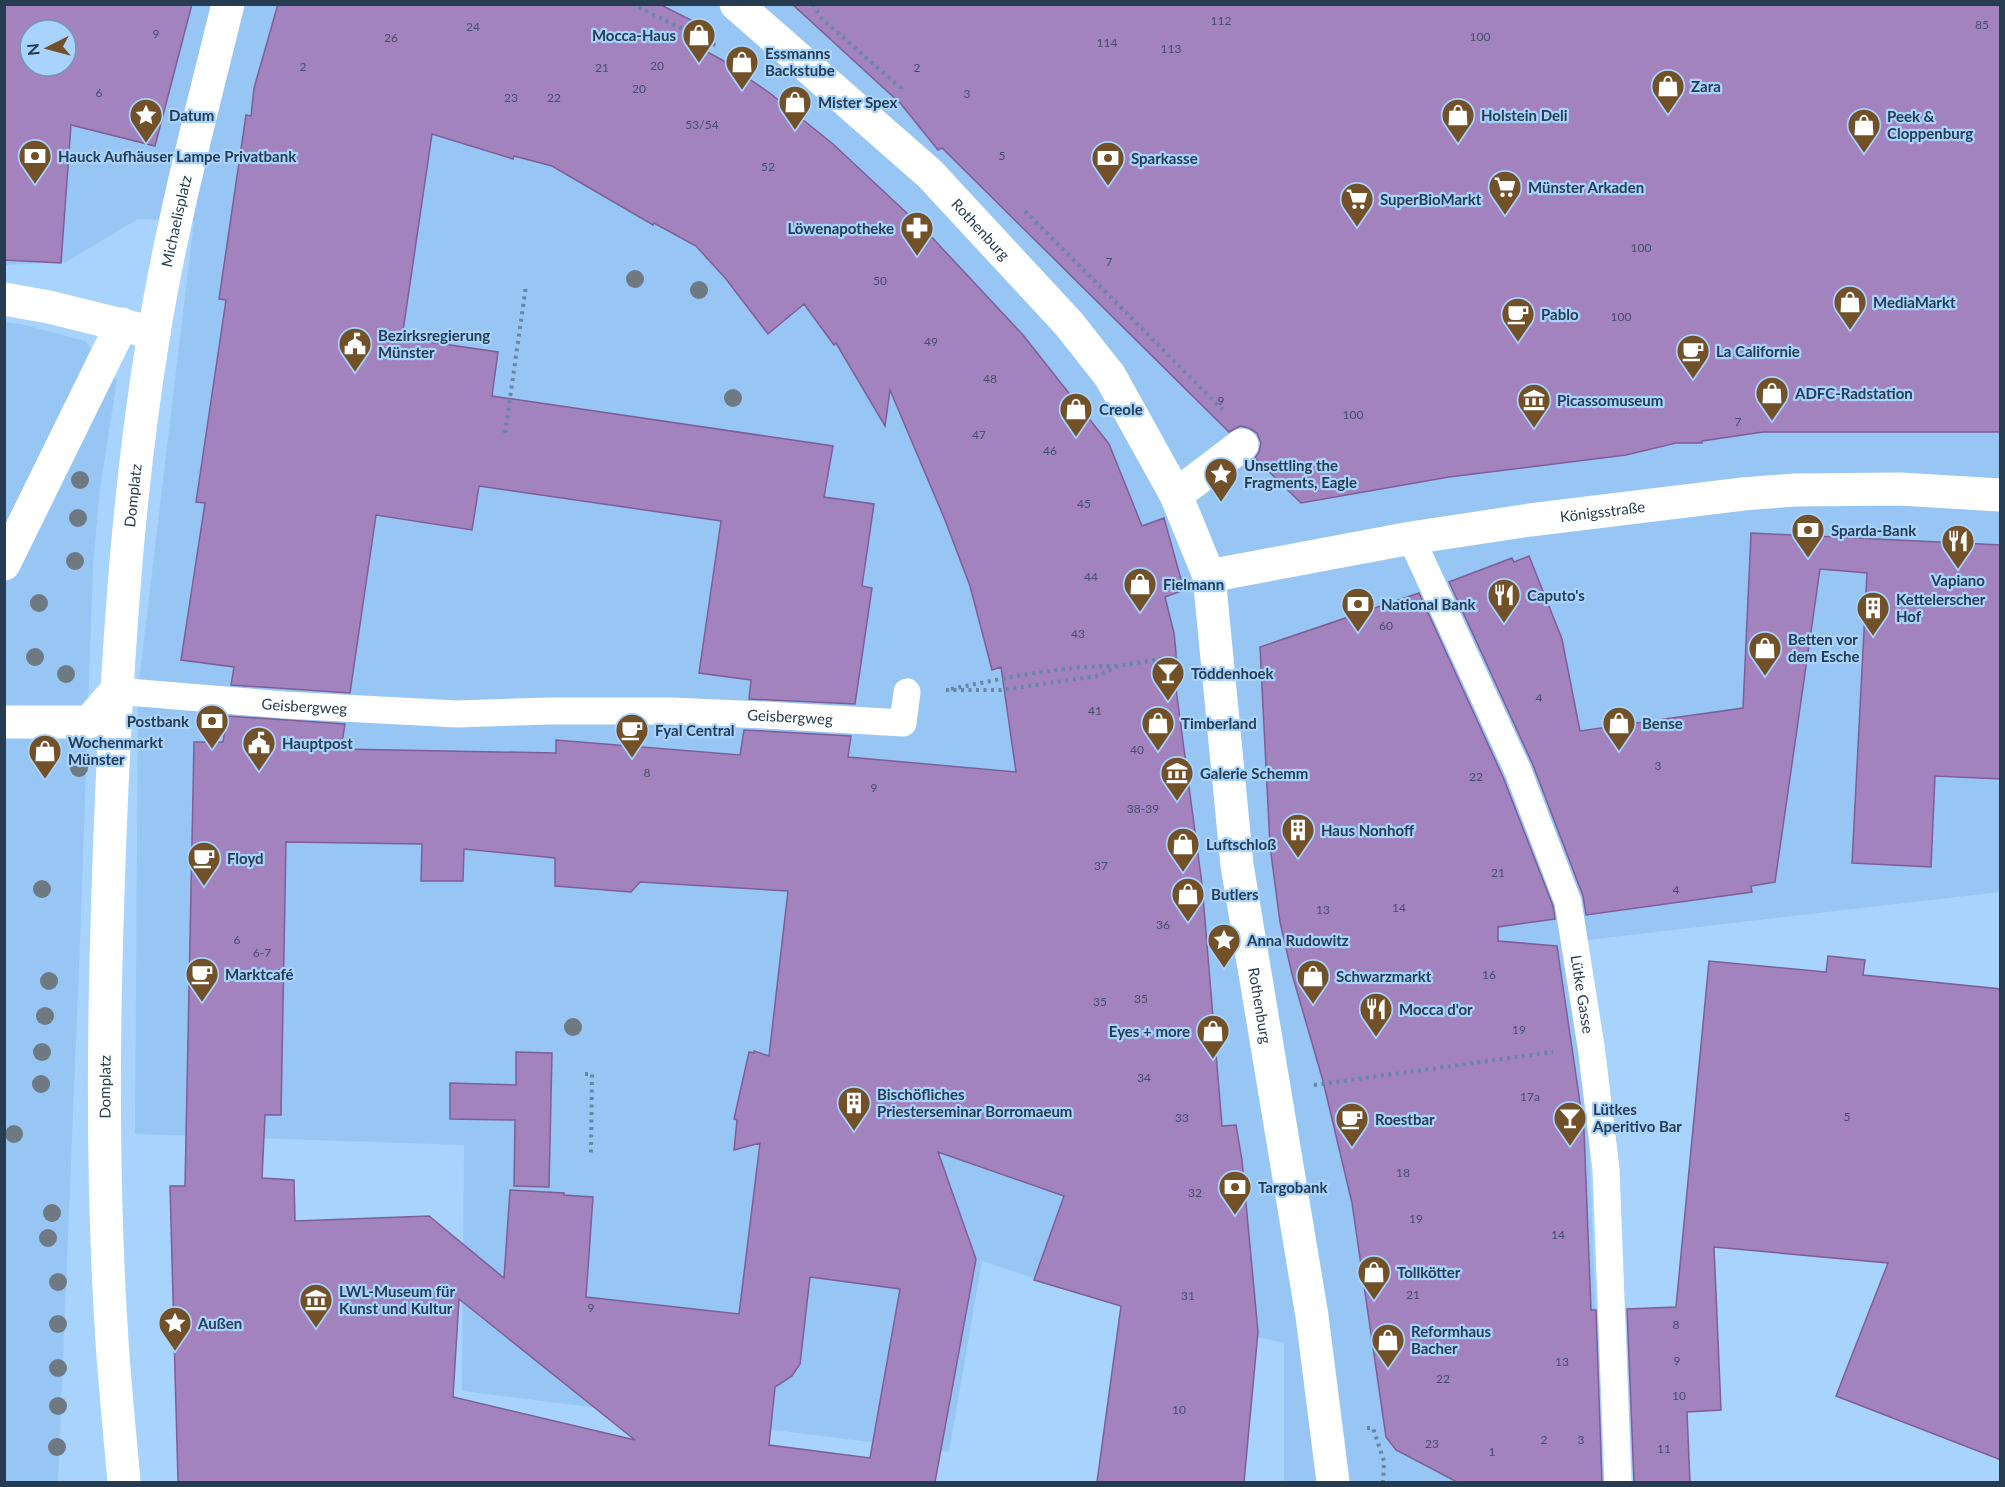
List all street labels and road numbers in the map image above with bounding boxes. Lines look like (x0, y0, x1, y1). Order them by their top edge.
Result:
street label: Michaelisplatz (157, 173, 195, 269)
street label: Rothenburg (948, 195, 1014, 264)
street label: Domplatz (120, 463, 145, 528)
street label: Königsstraße (1559, 497, 1646, 525)
street label: Geisbergweg (261, 694, 348, 717)
street label: Geisbergweg (747, 705, 834, 728)
street label: Lütke Gasse (1568, 954, 1598, 1035)
street label: Rothenburg (1245, 966, 1276, 1045)
street label: Domplatz (95, 1055, 114, 1119)

